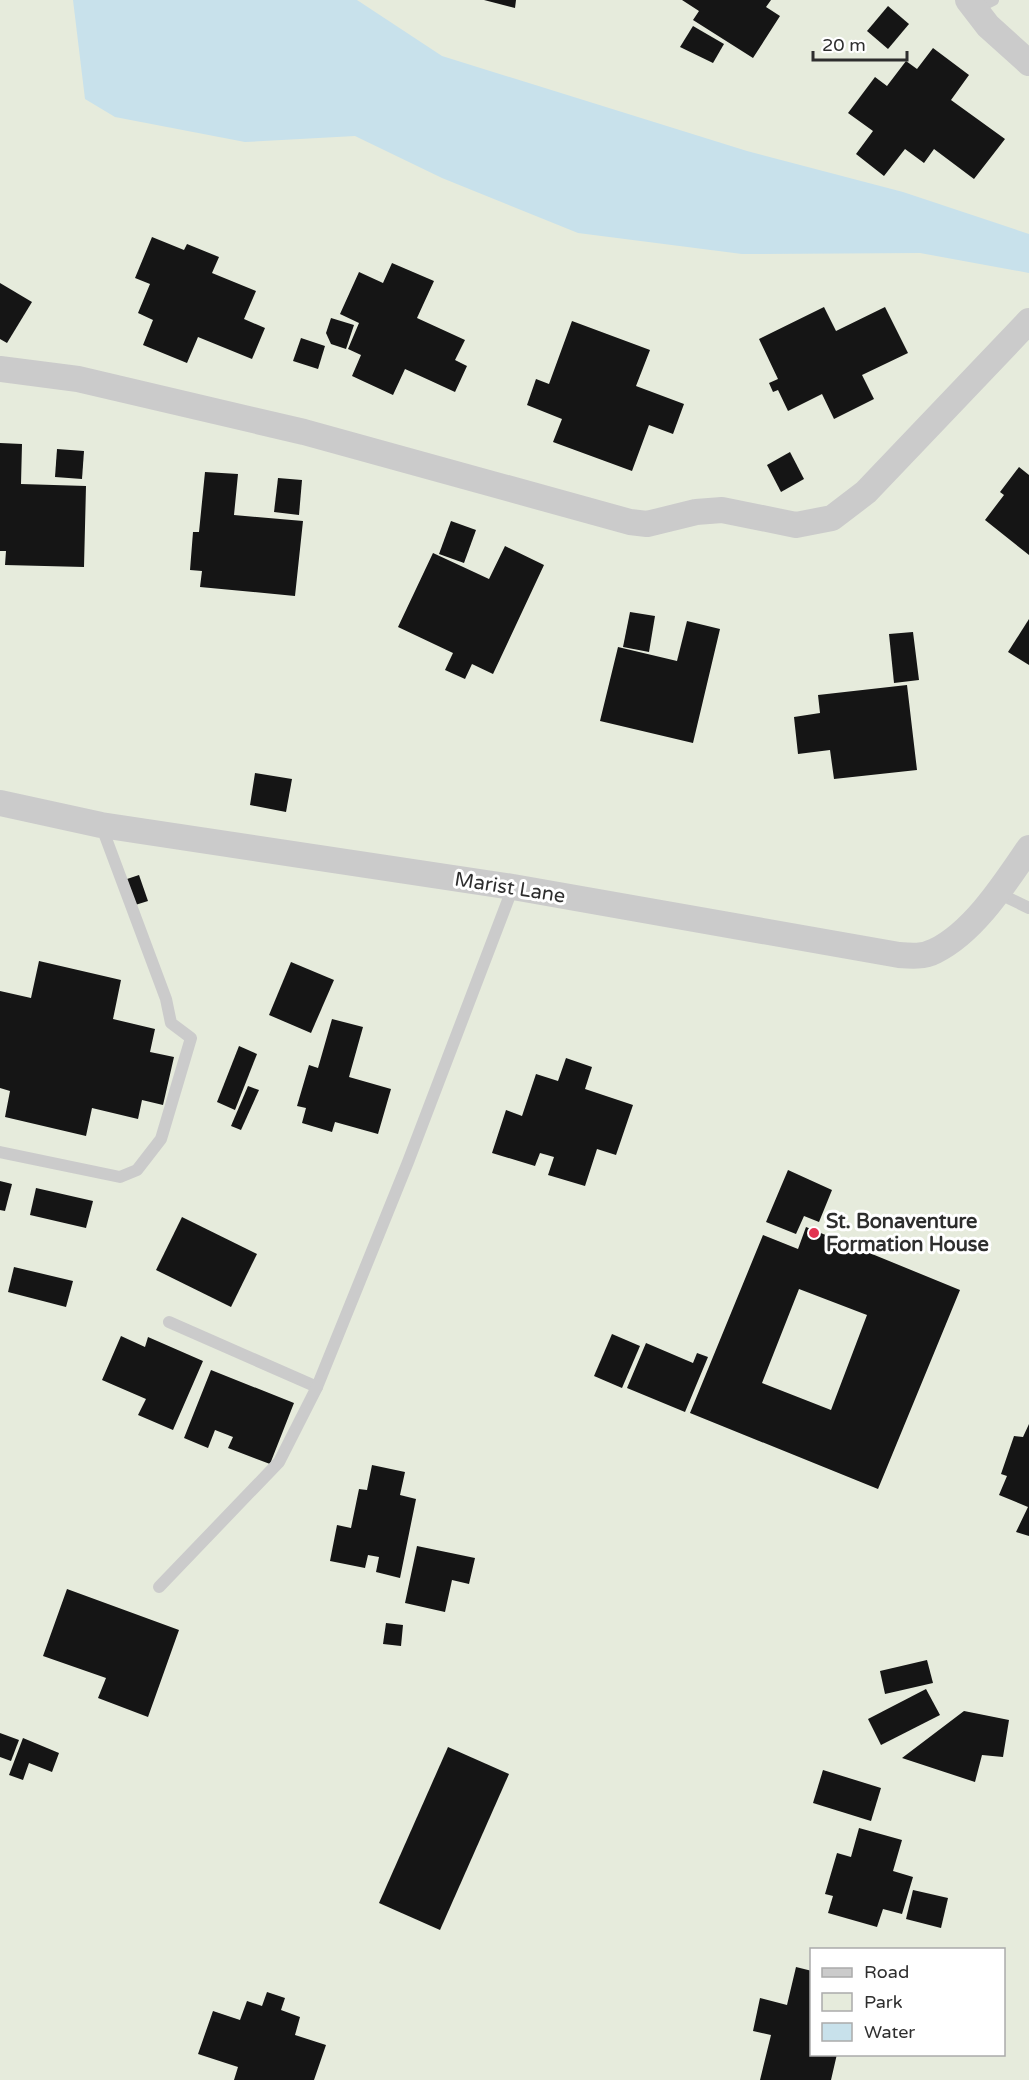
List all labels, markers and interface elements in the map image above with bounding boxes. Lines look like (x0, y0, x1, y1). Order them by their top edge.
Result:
scale bar (813, 24, 908, 62)
text: 20 m (822, 34, 866, 56)
street label: Marist Lane (453, 867, 567, 909)
place label: St. Bonaventure Formation House (826, 1210, 989, 1257)
marker: St. Bonaventure Formation House (807, 1226, 821, 1240)
legend (810, 1948, 1005, 2056)
text: Road (864, 1961, 909, 1983)
text: Park (864, 1991, 903, 2013)
text: Water (864, 2021, 915, 2043)

